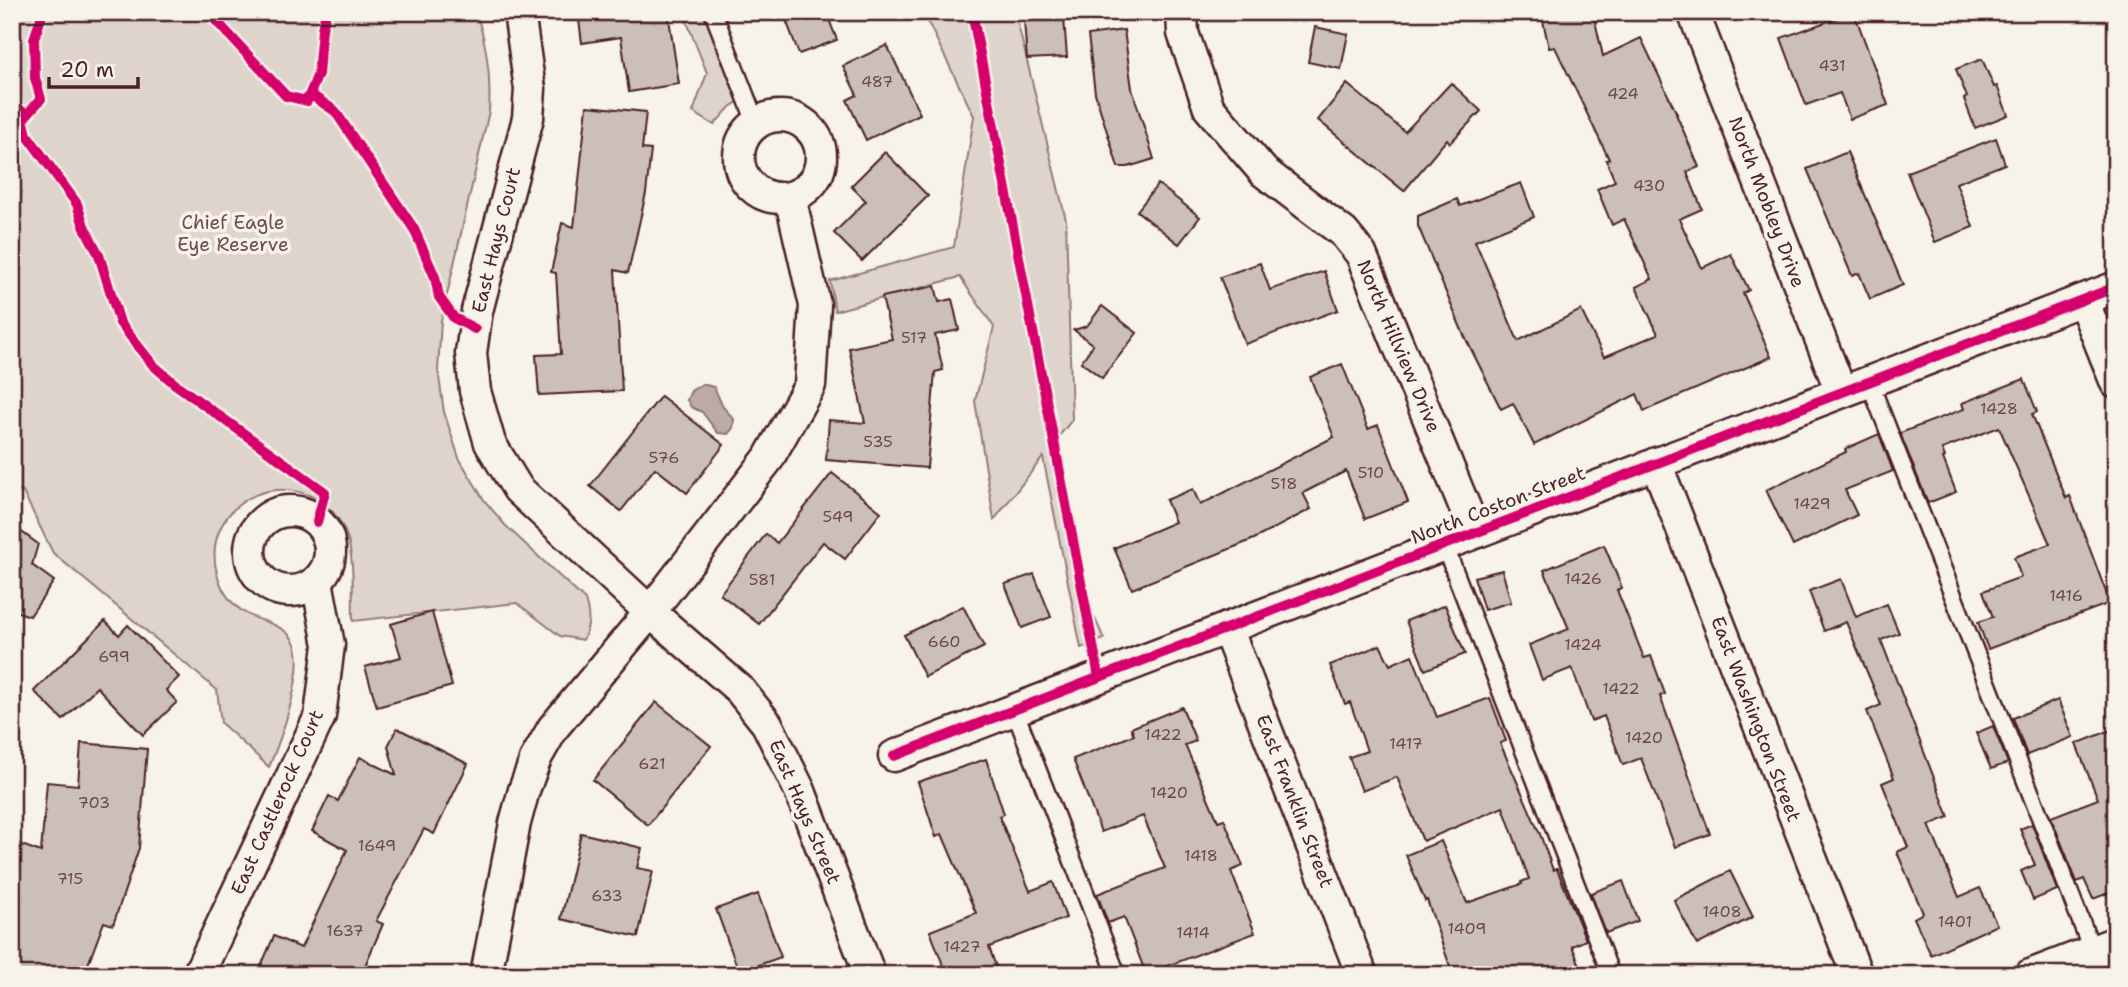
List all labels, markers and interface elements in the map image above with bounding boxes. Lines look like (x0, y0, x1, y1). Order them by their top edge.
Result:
scale bar (49, 46, 138, 90)
house number: 431 (1818, 55, 1846, 76)
text: 20 m (60, 56, 114, 84)
house number: 487 (861, 71, 893, 92)
house number: 424 (1607, 83, 1639, 104)
street label: North Mobley Drive (1723, 113, 1811, 291)
street label: East Hays Court (466, 165, 526, 315)
house number: 430 (1633, 175, 1665, 196)
park label: Chief Eagle Eye Reserve (177, 210, 289, 257)
street label: North Hillview Drive (1351, 256, 1447, 436)
house number: 517 (901, 327, 927, 348)
house number: 1428 (1980, 398, 2018, 419)
house number: 535 (863, 431, 893, 452)
house number: 576 (649, 447, 679, 468)
street label: North Coston Street (1407, 460, 1589, 550)
house number: 510 (1358, 462, 1384, 483)
house number: 518 (1271, 473, 1297, 494)
house number: 1429 (1793, 493, 1831, 514)
house number: 549 (822, 506, 854, 527)
house number: 1426 (1564, 568, 1602, 589)
house number: 581 (749, 569, 775, 590)
house number: 1416 (2049, 585, 2083, 606)
street label: East Washington Street (1705, 613, 1807, 825)
house number: 660 (928, 631, 960, 652)
house number: 1424 (1564, 634, 1602, 655)
house number: 699 (98, 646, 130, 667)
house number: 1422 (1602, 678, 1640, 699)
street label: East Castlerock Court (225, 706, 329, 898)
street label: East Franklin Street (1250, 711, 1340, 891)
house number: 1422 (1144, 724, 1182, 745)
house number: 1420 (1625, 727, 1663, 748)
house number: 1417 (1389, 733, 1423, 754)
street label: East Hays Street (763, 736, 847, 888)
house number: 621 (638, 753, 666, 774)
house number: 1420 (1150, 782, 1188, 803)
house number: 703 (78, 792, 110, 813)
house number: 1649 (358, 835, 396, 856)
house number: 1418 (1184, 845, 1218, 866)
house number: 715 (57, 868, 83, 889)
house number: 633 (591, 885, 623, 906)
house number: 1408 (1702, 901, 1742, 922)
house number: 1401 (1938, 911, 1972, 932)
house number: 1409 (1447, 918, 1487, 939)
house number: 1637 (326, 920, 364, 941)
house number: 1414 (1176, 922, 1210, 943)
house number: 1427 (943, 936, 981, 957)

